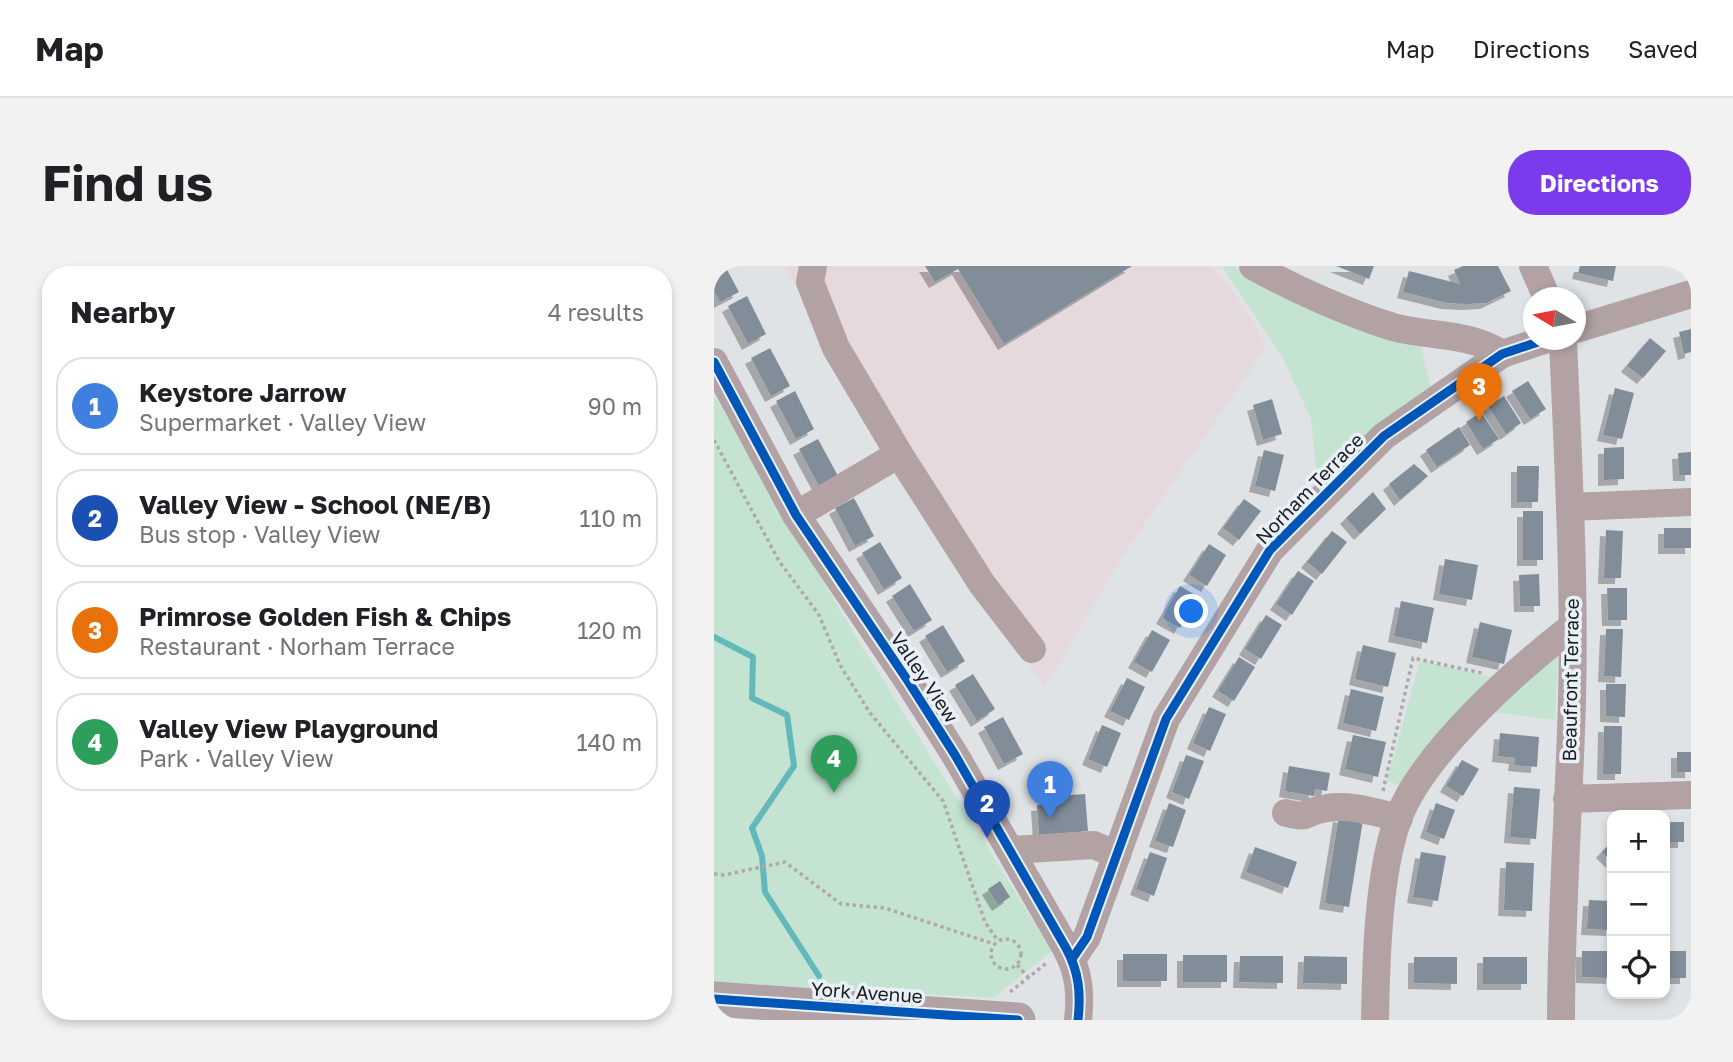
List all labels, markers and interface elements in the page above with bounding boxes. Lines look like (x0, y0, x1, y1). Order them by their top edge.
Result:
text: Map (35, 29, 104, 68)
text: Map (1386, 34, 1435, 63)
text: Directions (1473, 34, 1590, 63)
text: Saved (1628, 34, 1698, 63)
button: Directions (1508, 150, 1691, 215)
text: Find us (42, 153, 213, 212)
north arrow (1523, 287, 1586, 350)
text: Nearby (70, 294, 175, 330)
text: 4 results (548, 298, 644, 326)
pin: 3 (1456, 363, 1502, 421)
text: Keystore Jarrow (139, 377, 346, 408)
text: 1 (89, 392, 101, 420)
text: 90 m (588, 392, 642, 420)
text: Supermarket · Valley View (139, 408, 426, 436)
street label: Norham Terrace (1250, 428, 1368, 548)
text: Valley View - School (NE/B) (139, 489, 491, 520)
text: 2 (88, 504, 102, 532)
text: 110 m (579, 504, 642, 532)
text: Bus stop · Valley View (139, 520, 380, 548)
your location (1174, 594, 1208, 628)
street label: Beaufront Terrace (1557, 598, 1583, 762)
text: Primrose Golden Fish & Chips (139, 601, 511, 632)
text: 3 (88, 616, 102, 644)
text: 120 m (577, 616, 642, 644)
street label: Valley View (886, 627, 964, 727)
text: Restaurant · Norham Terrace (139, 632, 455, 660)
text: Valley View Playground (139, 713, 438, 744)
text: 4 (88, 728, 102, 756)
text: 140 m (576, 728, 642, 756)
pin: 4 (811, 735, 857, 793)
text: Park · Valley View (139, 744, 334, 772)
pin: 1 (1027, 761, 1073, 819)
pin: 2 (964, 780, 1010, 838)
map controls (1607, 810, 1670, 999)
button: + (1607, 810, 1670, 873)
button: − (1607, 873, 1670, 936)
button: locate (1607, 936, 1670, 999)
street label: York Avenue (810, 977, 924, 1007)

